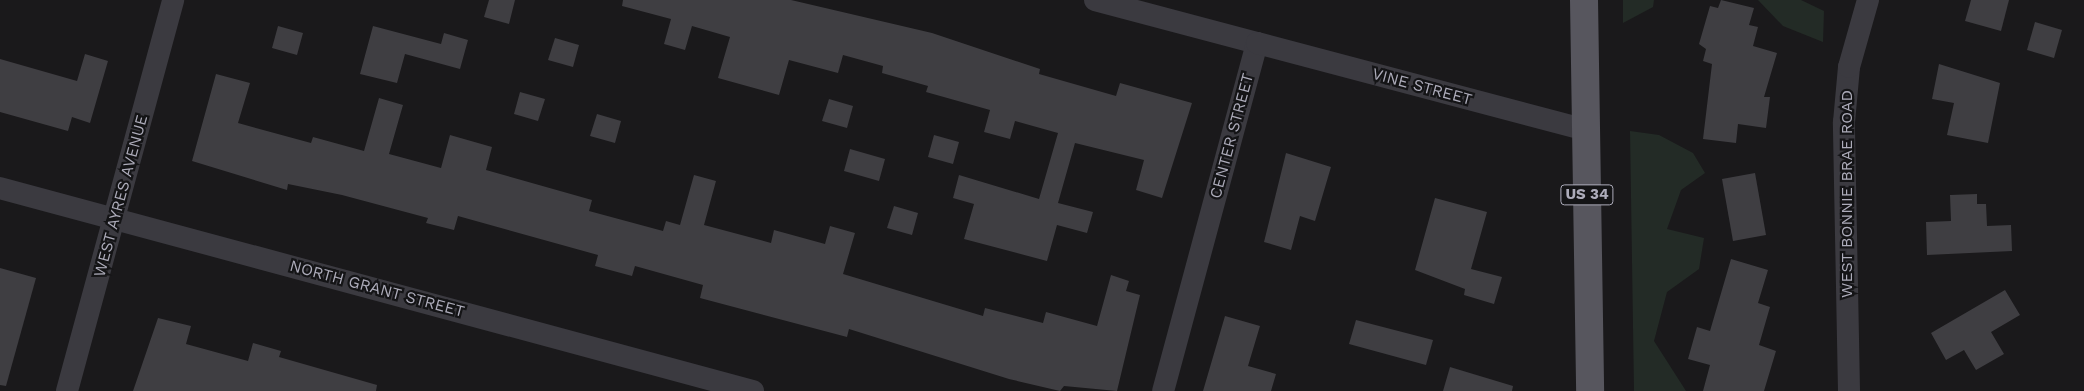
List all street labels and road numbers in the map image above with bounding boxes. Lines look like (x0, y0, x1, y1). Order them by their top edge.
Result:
street label: VINE STREET (1370, 64, 1474, 110)
street label: CENTER STREET (1206, 71, 1258, 201)
street label: WEST BONNIE BRAE ROAD (1837, 90, 1857, 298)
street label: WEST AYRES AVENUE (90, 112, 152, 280)
road number: US 34 (1560, 182, 1614, 208)
street label: NORTH GRANT STREET (287, 256, 467, 322)

